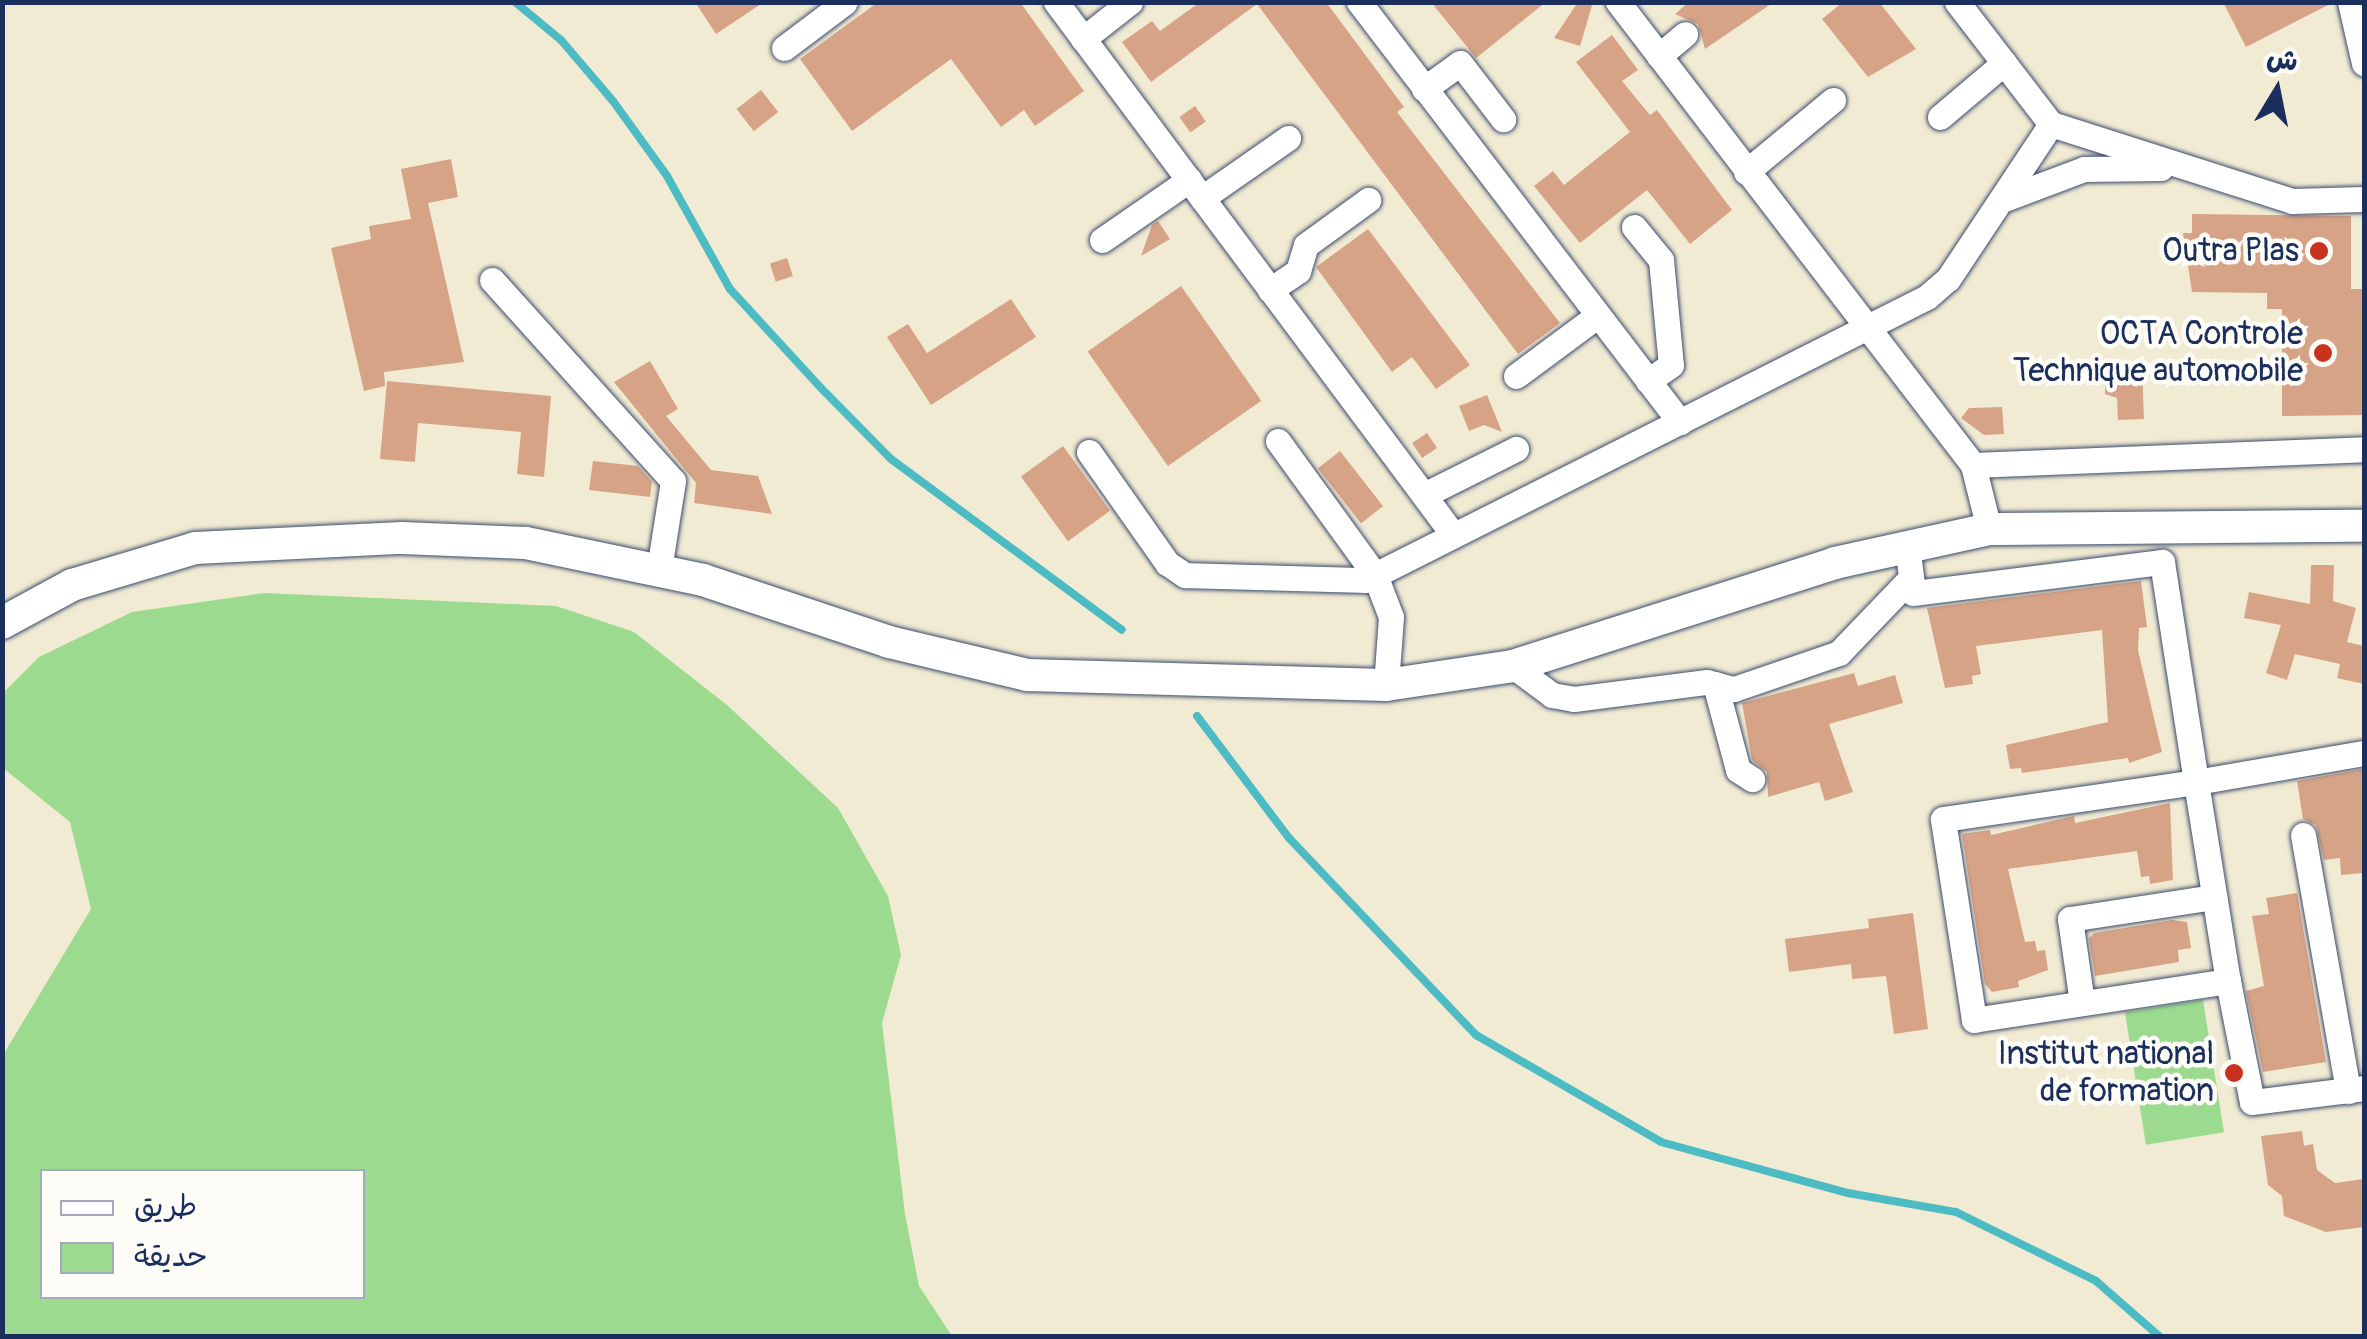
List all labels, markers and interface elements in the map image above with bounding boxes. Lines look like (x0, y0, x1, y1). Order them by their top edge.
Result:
north arrow (2227, 40, 2327, 140)
text: ش (2264, 40, 2301, 80)
place label: Outra Plas (2162, 232, 2299, 270)
marker: Outra Plas (2308, 240, 2330, 262)
place label: OCTA Controle Technique automobile (2013, 316, 2303, 391)
marker: OCTA Controle Technique automobile (2312, 342, 2334, 364)
place label: Institut national de formation (1998, 1036, 2214, 1111)
marker: Institut national de formation (2223, 1062, 2245, 1084)
legend (40, 1169, 365, 1299)
text: طريق (134, 1188, 197, 1225)
text: حديقة (134, 1238, 208, 1275)

